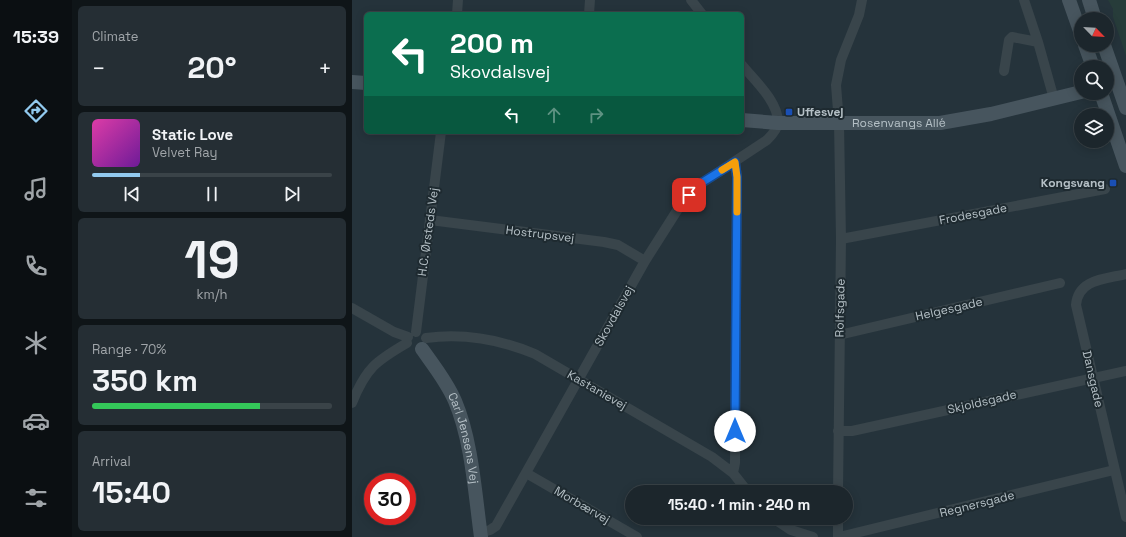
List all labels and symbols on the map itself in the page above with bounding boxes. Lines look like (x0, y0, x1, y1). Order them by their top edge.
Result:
north arrow (1074, 12, 1114, 52)
place label: Uffesvej (797, 104, 844, 120)
marker: Uffesvej (784, 107, 794, 117)
street label: Rosenvangs Allé (852, 114, 947, 131)
place label: Kongsvang (1041, 175, 1105, 191)
pin (672, 178, 706, 212)
marker: Kongsvang (1108, 178, 1118, 188)
street label: H.C. Ørsteds Vej (414, 187, 442, 277)
street label: Frodesgade (938, 200, 1008, 228)
street label: Hostrupsvej (505, 222, 575, 246)
street label: Rolfsgade (831, 278, 849, 338)
street label: Skovdalsvej (591, 283, 637, 349)
street label: Helgesgade (914, 294, 984, 324)
street label: Dansgade (1079, 349, 1107, 409)
street label: Kastanievej (564, 367, 630, 413)
street label: Skjoldsgade (946, 386, 1018, 418)
street label: Carl Jensens Vej (444, 390, 482, 485)
position arrow (714, 410, 756, 452)
speed limit sign: 30 (364, 473, 416, 525)
street label: Morbærvej (551, 483, 613, 527)
street label: Regnersgade (938, 487, 1016, 521)

